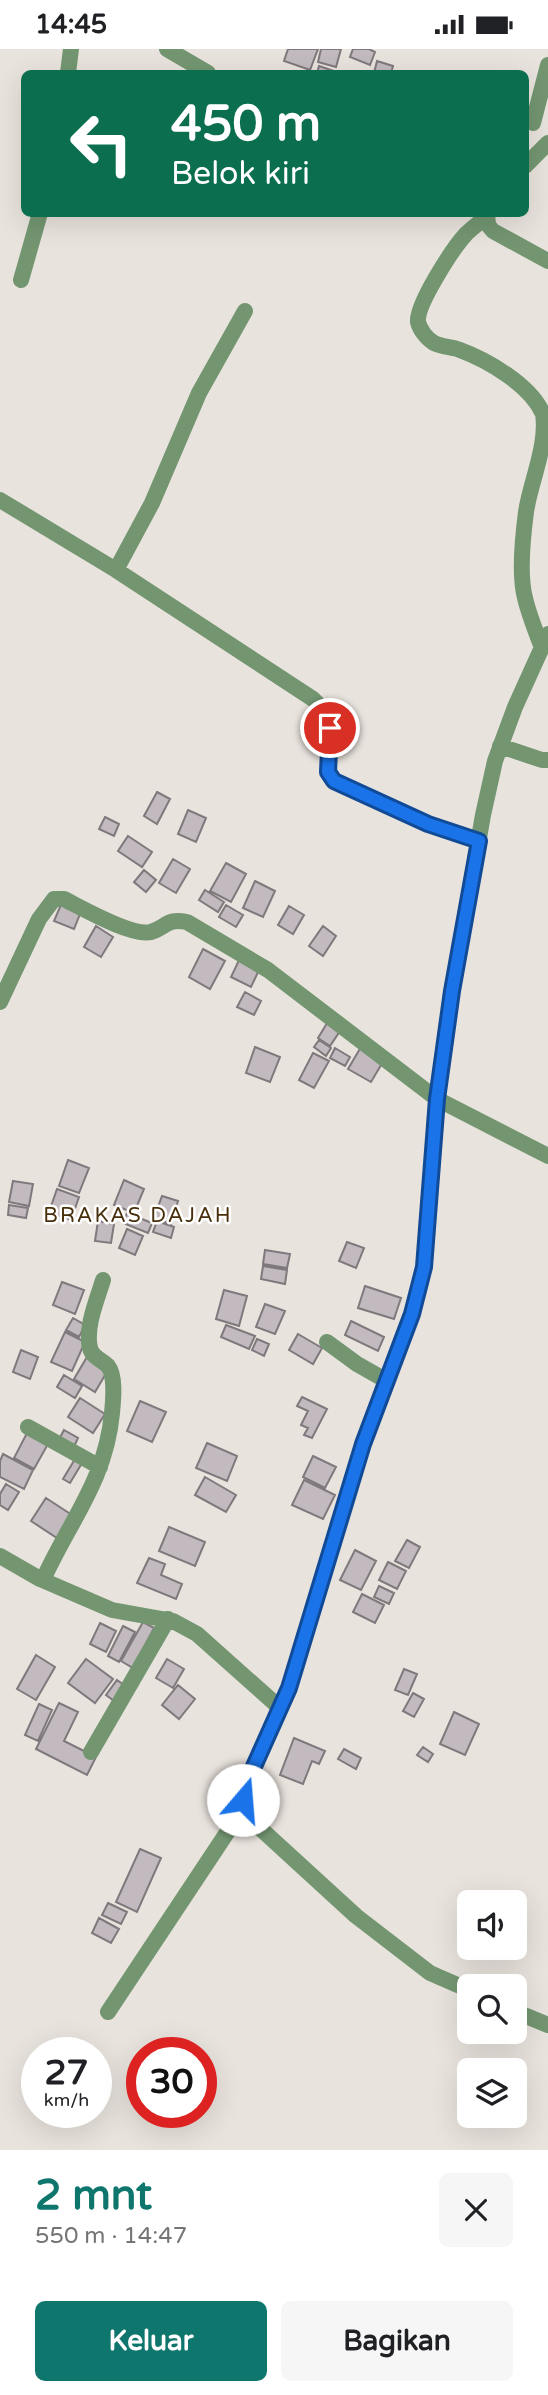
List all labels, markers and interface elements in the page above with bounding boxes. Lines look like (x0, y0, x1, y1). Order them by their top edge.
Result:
text: 14:45 (35, 9, 107, 40)
text: 450 m (171, 95, 321, 154)
icon: left (56, 98, 147, 189)
text: Belok kiri (171, 155, 310, 193)
pin (300, 698, 360, 758)
icon: arrive (311, 709, 349, 747)
district label: BRAKAS DAJAH (43, 1203, 233, 1228)
position arrow (206, 1763, 280, 1837)
map controls (457, 1890, 527, 2128)
button: sound (457, 1890, 527, 1960)
button: search (457, 1974, 527, 2044)
speed limit sign: 30 (126, 2037, 217, 2128)
text: 27 (45, 2052, 88, 2094)
button: layers (457, 2058, 527, 2128)
text: km/h (44, 2089, 89, 2111)
text: 2 mnt (35, 2170, 152, 2221)
button: close (439, 2173, 513, 2247)
text: 550 m · 14:47 (35, 2222, 187, 2250)
button: Keluar (35, 2301, 267, 2381)
button: Bagikan (281, 2301, 513, 2381)

